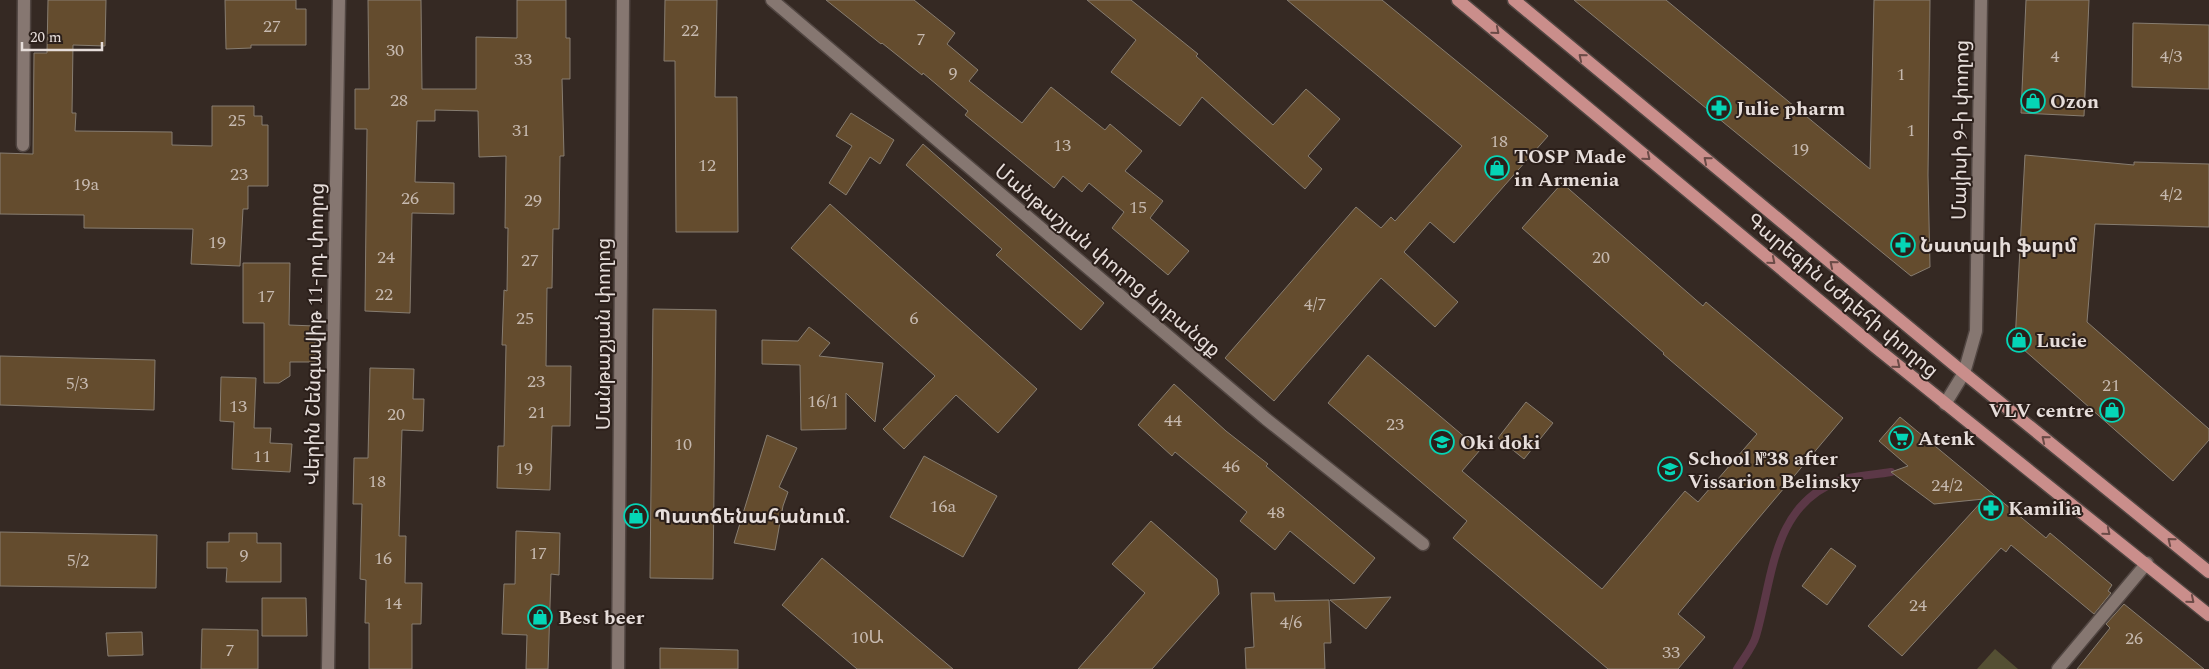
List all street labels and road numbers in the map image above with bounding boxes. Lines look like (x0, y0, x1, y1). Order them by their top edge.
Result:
street label: Մայիսի 9-ի փողոց (1944, 40, 1978, 220)
street label: Մանթաշյան փողոց նրբանցք (988, 157, 1227, 365)
street label: Վերին Շենգավիթ 11-րդ փողոց (297, 182, 333, 486)
street label: Գարեգին Նժդեհի փողոց (1740, 206, 1945, 385)
street label: Մանթաշյան փողոց (589, 238, 619, 430)

